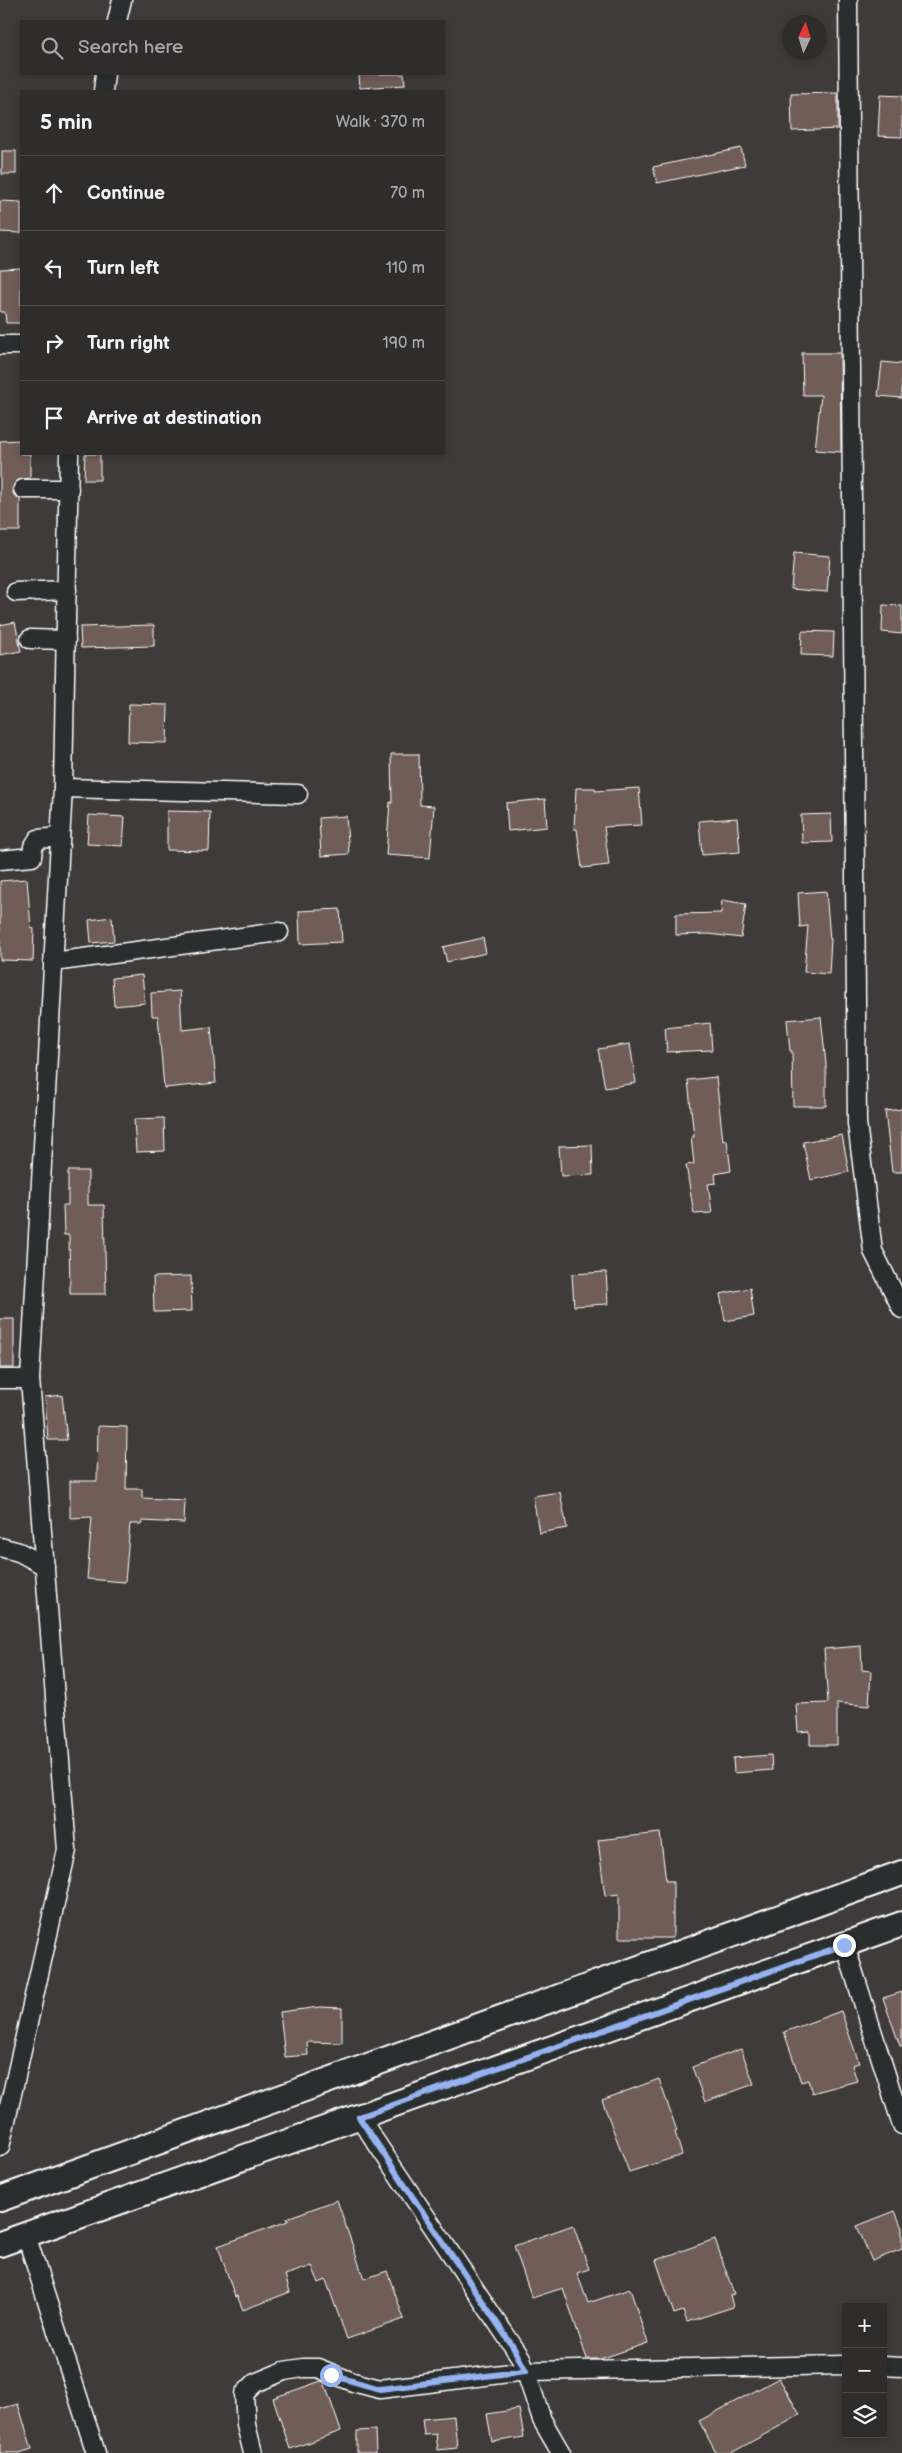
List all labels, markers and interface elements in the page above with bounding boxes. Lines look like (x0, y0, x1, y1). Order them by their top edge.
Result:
north arrow (782, 15, 827, 60)
search box (20, 20, 445, 75)
icon: search (38, 34, 66, 62)
text: Search here (78, 36, 183, 59)
text: 5 min (40, 110, 93, 135)
text: Walk · 370 m (336, 113, 425, 132)
icon: ahead (40, 179, 68, 207)
text: Continue (87, 182, 165, 205)
text: 70 m (390, 184, 425, 203)
icon: left (40, 254, 68, 282)
text: Turn left (87, 257, 159, 280)
text: 110 m (386, 259, 425, 278)
icon: right (40, 329, 68, 357)
text: Turn right (87, 332, 170, 355)
text: 190 m (383, 334, 425, 353)
icon: arrive (40, 404, 68, 432)
text: Arrive at destination (87, 407, 262, 430)
route end (833, 1934, 856, 1957)
map controls (842, 2303, 887, 2438)
button: + (842, 2303, 887, 2348)
button: − (842, 2348, 887, 2393)
route start (320, 2364, 343, 2387)
button: layers (842, 2393, 887, 2438)

